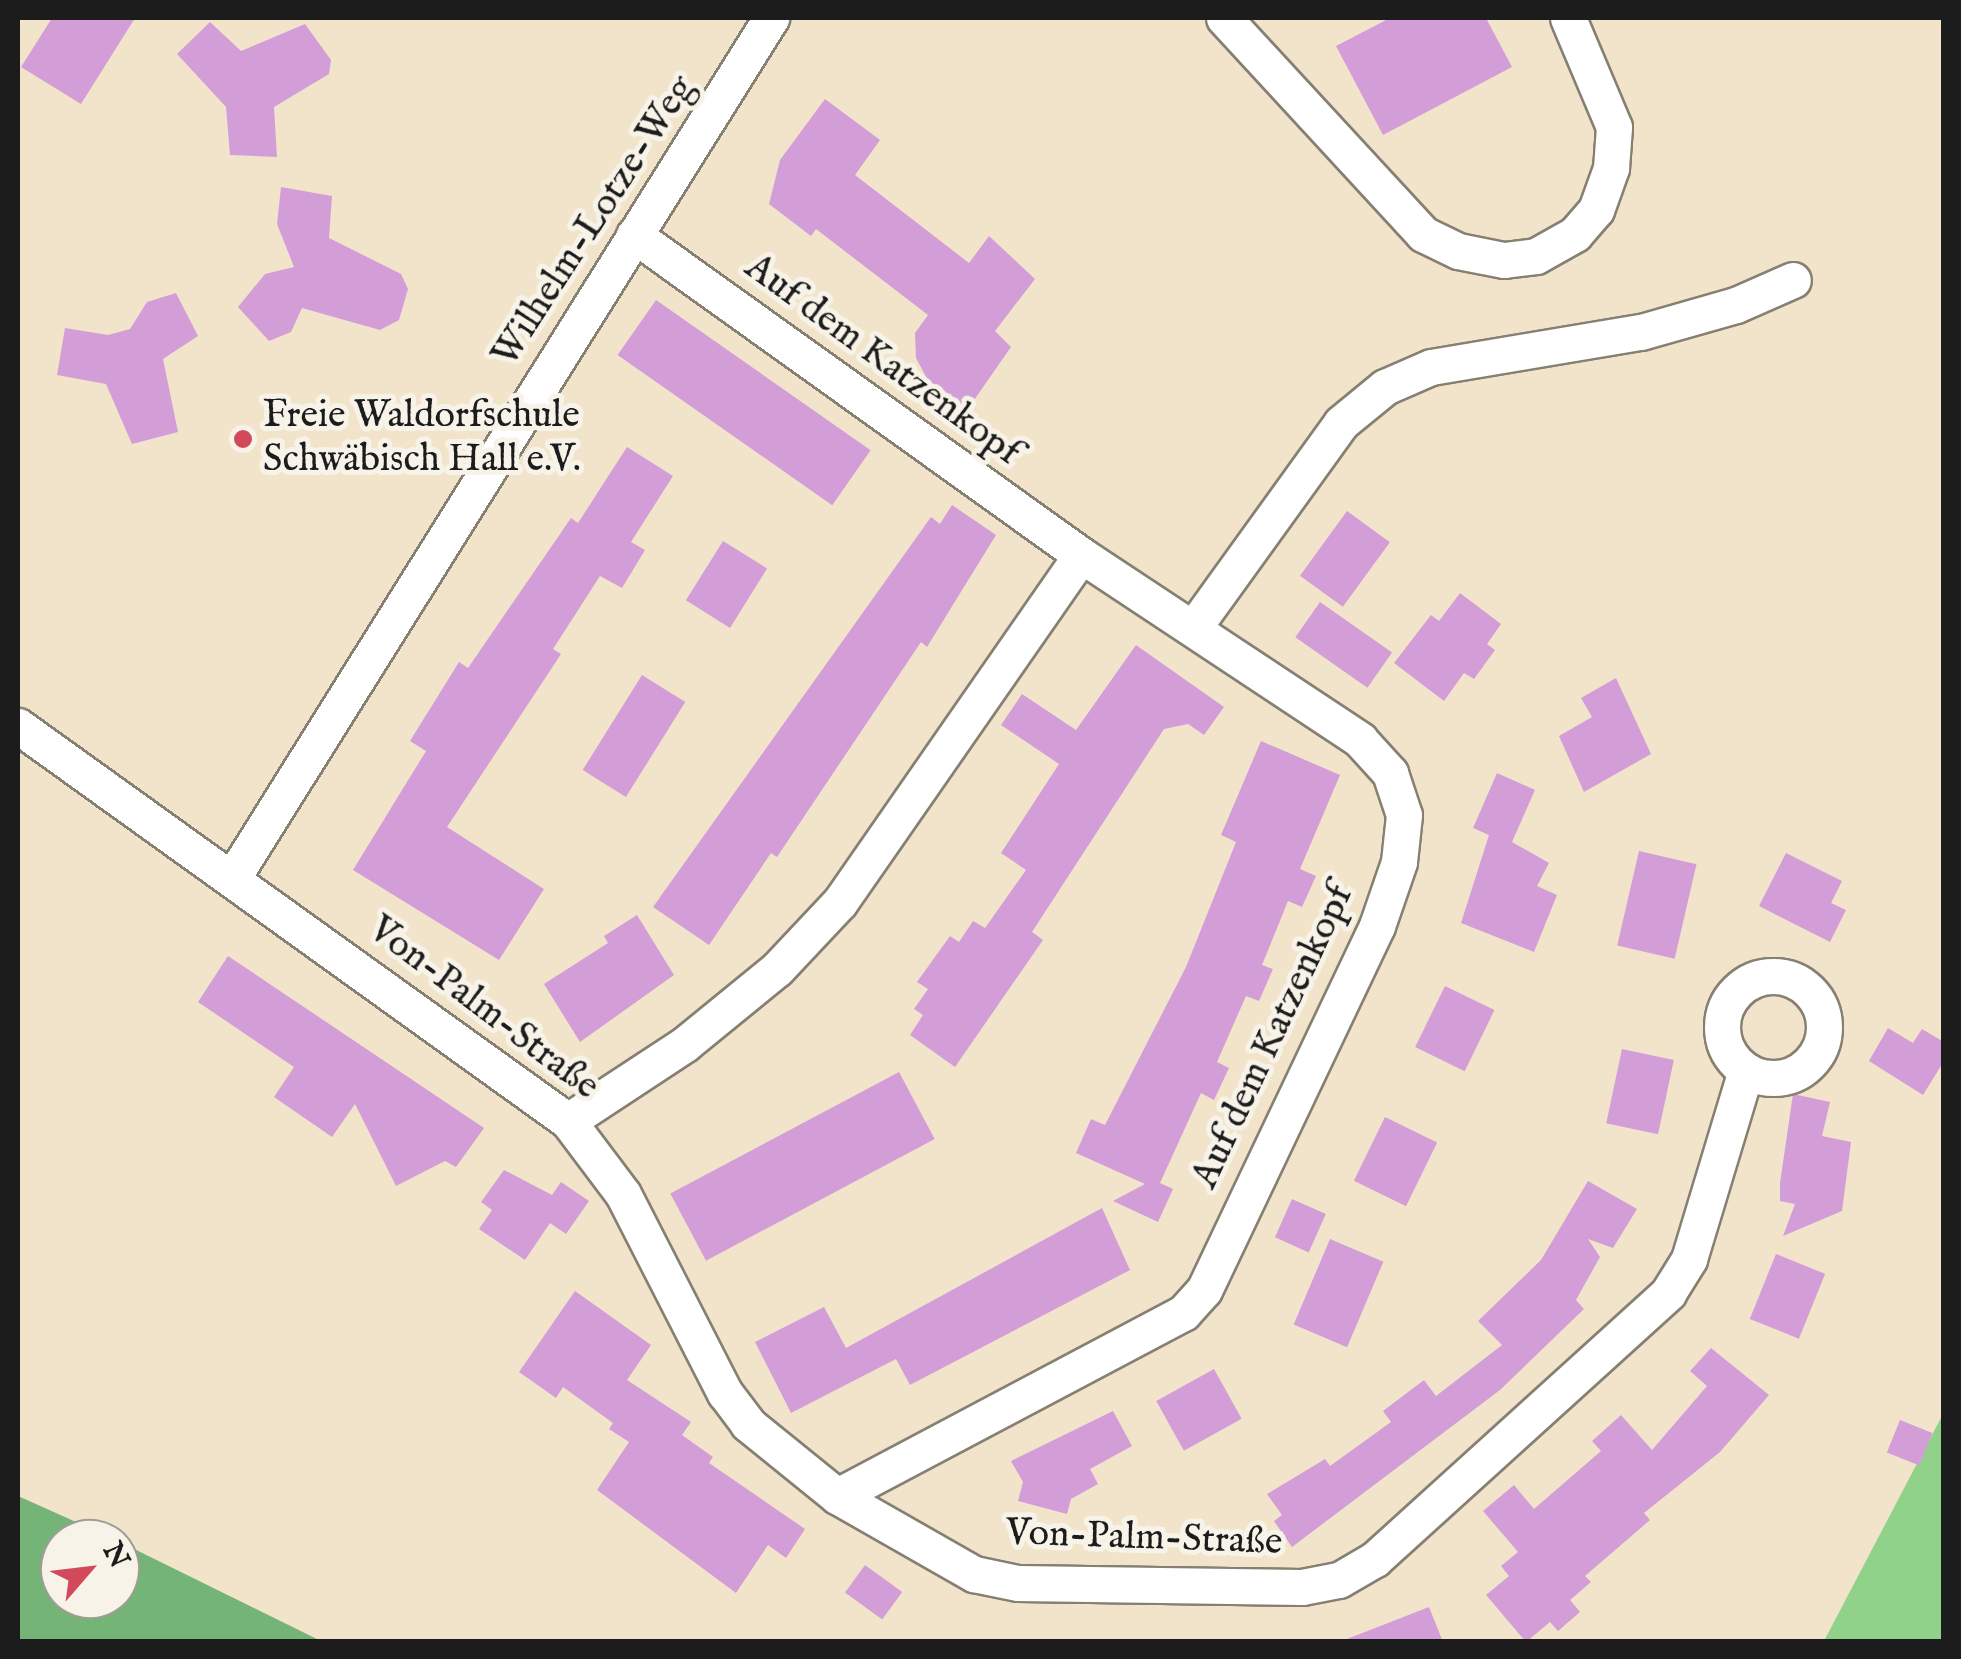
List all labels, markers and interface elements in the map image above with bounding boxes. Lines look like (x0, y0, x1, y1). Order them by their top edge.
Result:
street label: Wilhelm-Lotze-Weg (484, 68, 706, 376)
street label: Auf dem Katzenkopf (735, 246, 1029, 476)
place label: Freie Waldorfschule Schwäbisch Hall e.V. (263, 394, 581, 484)
marker: Freie Waldorfschule Schwäbisch Hall e.V. (232, 428, 254, 450)
street label: Auf dem Katzenkopf (1184, 878, 1364, 1196)
street label: Von-Palm-Straße (359, 908, 607, 1110)
street label: Von-Palm-Straße (1005, 1511, 1283, 1567)
north arrow (40, 1519, 140, 1619)
text: N (94, 1537, 136, 1575)

